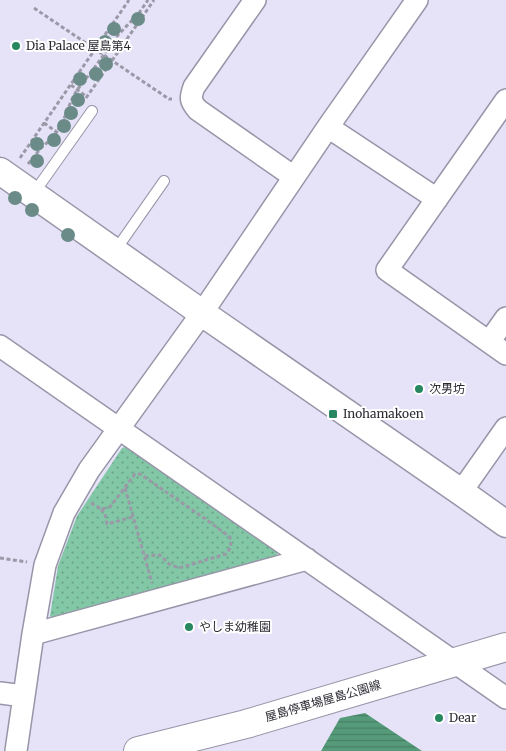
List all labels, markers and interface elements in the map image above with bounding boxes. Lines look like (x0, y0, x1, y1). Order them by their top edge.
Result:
place label: Dia Palace 屋島第4 (26, 38, 131, 53)
marker: Dia Palace 屋島第4 (10, 40, 22, 52)
place label: 次男坊 (429, 381, 465, 396)
marker: 次男坊 (413, 383, 425, 395)
place label: Inohamakoen (343, 406, 424, 421)
marker: Inohamakoen (327, 408, 339, 420)
place label: やしま幼稚園 (199, 619, 271, 634)
marker: やしま幼稚園 (183, 621, 195, 633)
street label: 屋島停車場屋島公園線 (263, 677, 383, 724)
place label: Dear (449, 710, 477, 725)
marker: Dear (433, 712, 445, 724)

